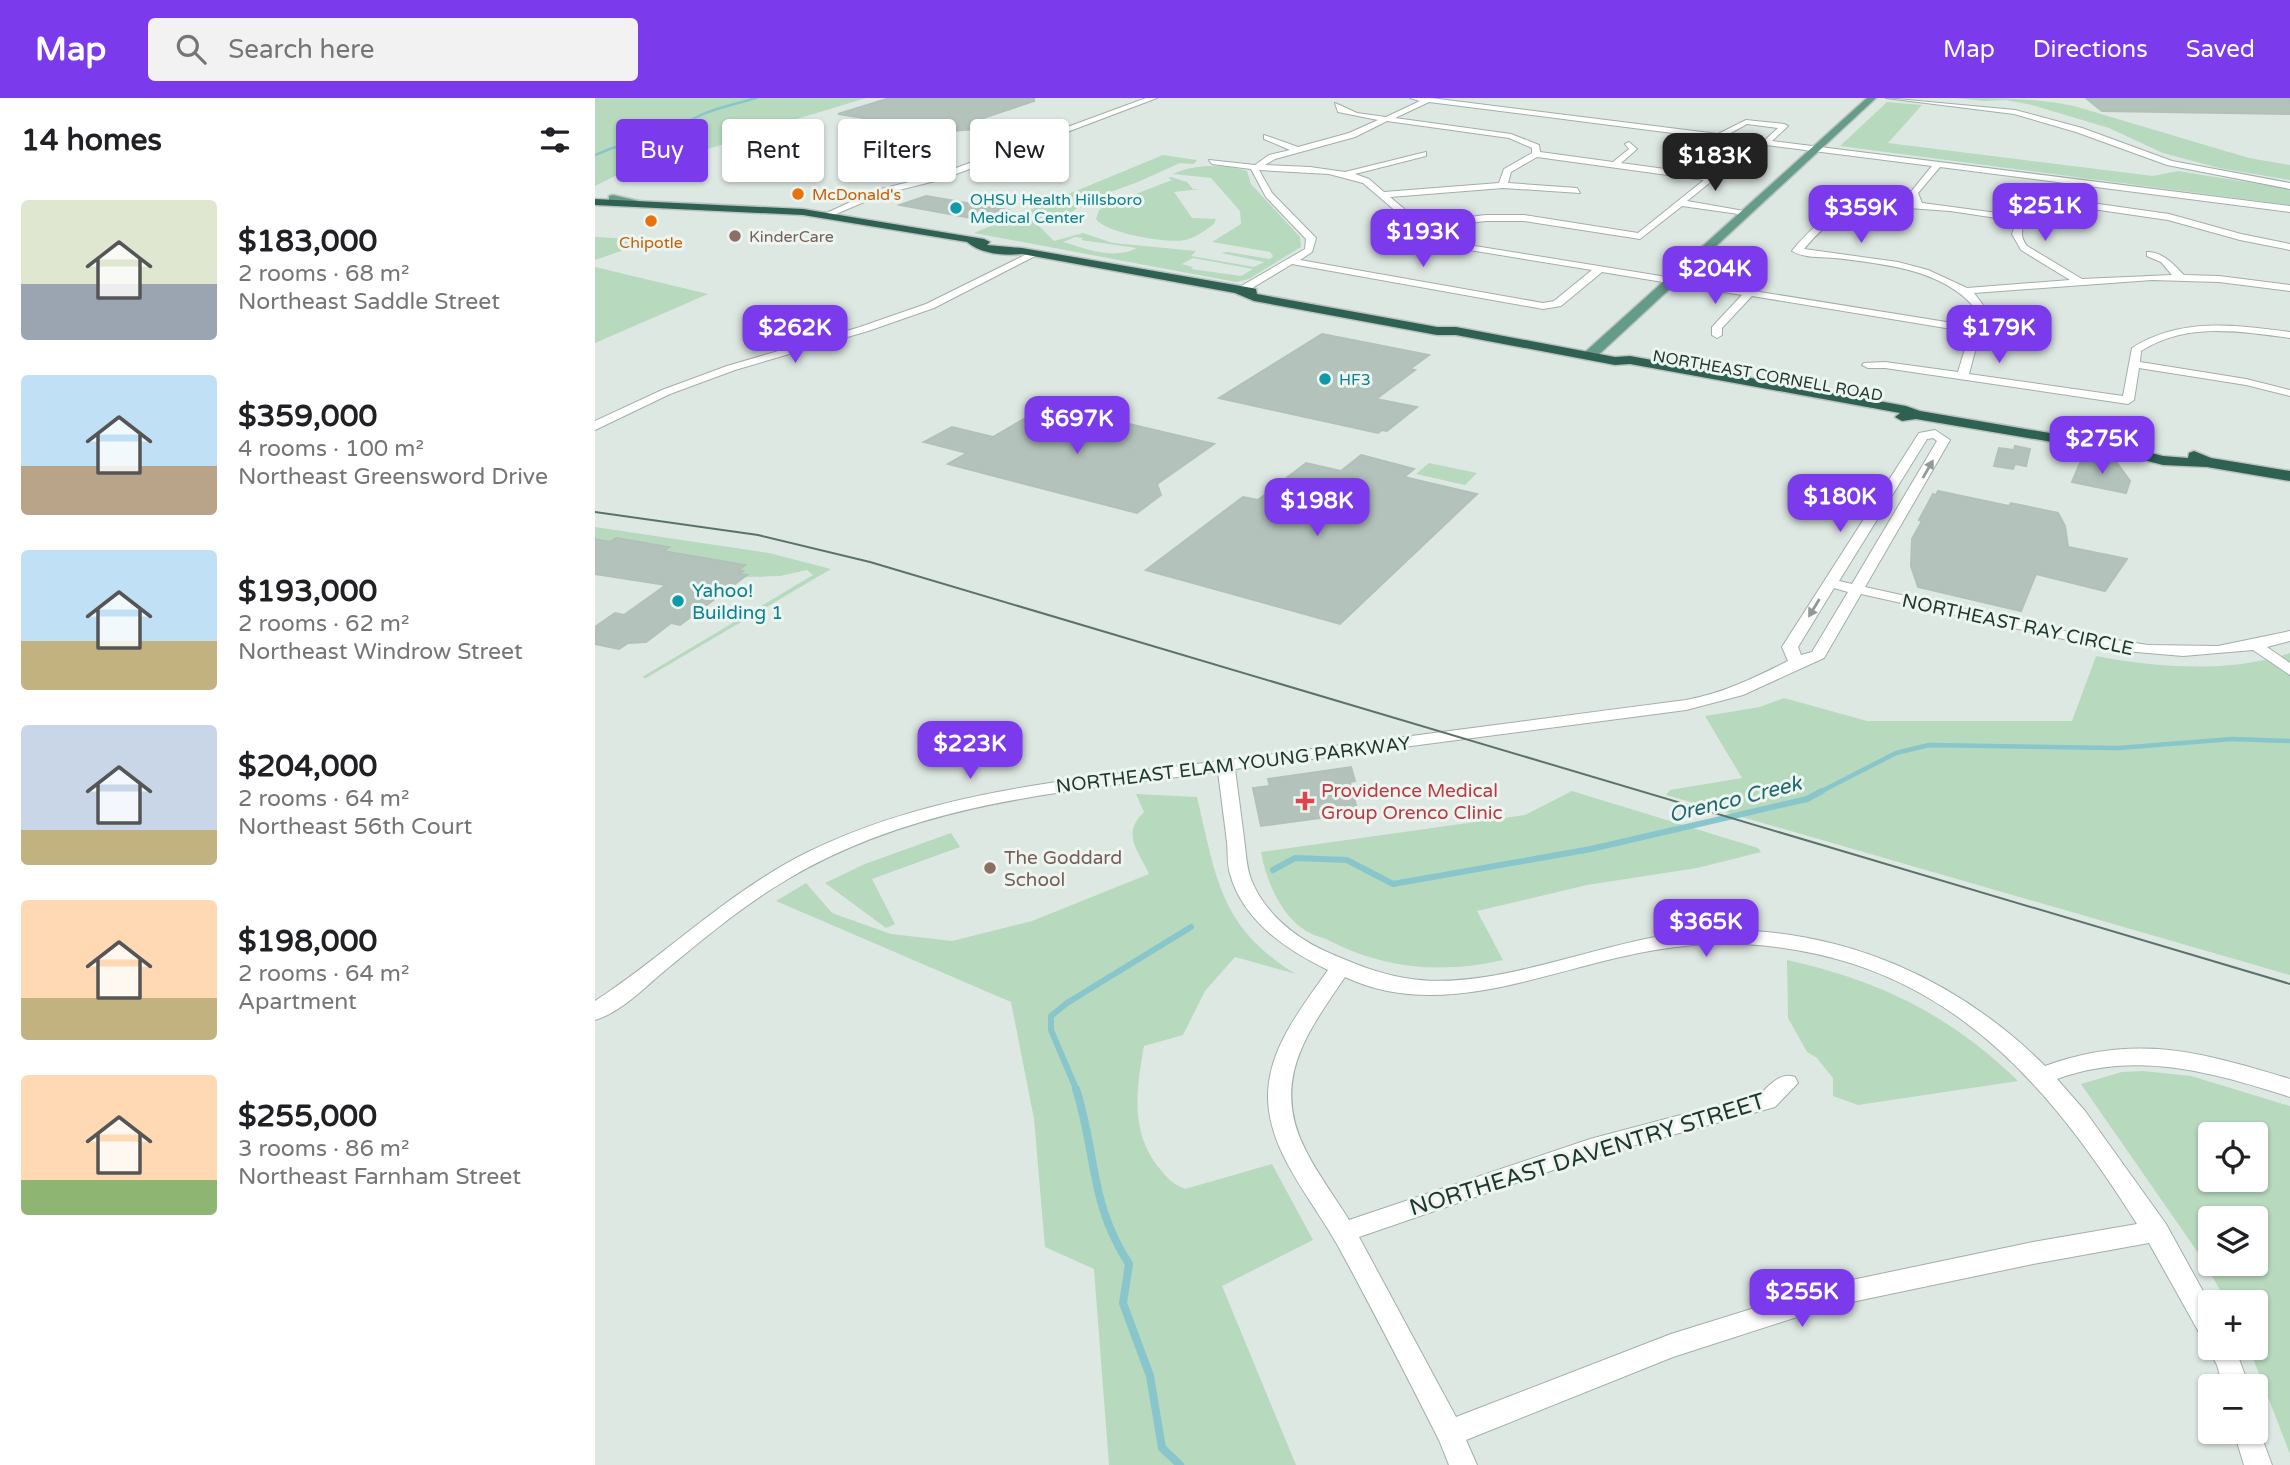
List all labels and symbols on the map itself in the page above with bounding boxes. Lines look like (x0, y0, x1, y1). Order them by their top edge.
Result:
pin: $183K (1666, 134, 1764, 193)
pin: $251K (1996, 184, 2094, 243)
place label: McDonald's (812, 185, 901, 205)
marker: McDonald's (790, 186, 806, 202)
pin: $359K (1812, 186, 1910, 245)
place label: OHSU Health Hillsboro Medical Center (970, 190, 1142, 228)
marker: OHSU Health Hillsboro Medical Center (948, 200, 964, 216)
pin: $193K (1374, 209, 1472, 269)
marker: Chipotle (643, 213, 659, 229)
place label: KinderCare (749, 227, 834, 247)
marker: KinderCare (727, 228, 743, 244)
place label: Chipotle (619, 233, 683, 253)
pin: $204K (1666, 246, 1764, 306)
pin: $262K (746, 306, 844, 365)
pin: $179K (1950, 306, 2048, 365)
street label: NORTHEAST CORNELL ROAD (1651, 346, 1884, 406)
place label: HF3 (1339, 370, 1371, 390)
marker: HF3 (1317, 371, 1333, 387)
pin: $697K (1028, 396, 1126, 456)
pin: $275K (2053, 416, 2151, 476)
one-way arrow (1921, 459, 1934, 478)
pin: $180K (1791, 474, 1889, 534)
pin: $198K (1268, 478, 1366, 538)
place label: Yahoo! Building 1 (692, 580, 783, 624)
street label: NORTHEAST RAY CIRCLE (1900, 590, 2136, 660)
marker: Yahoo! Building 1 (670, 593, 686, 609)
one-way arrow (1808, 598, 1820, 617)
pin: $223K (921, 722, 1019, 781)
street label: NORTHEAST ELAM YOUNG PARKWAY (1055, 732, 1412, 798)
water label: Orenco Creek (1666, 771, 1806, 828)
place label: Providence Medical Group Orenco Clinic (1321, 780, 1503, 824)
marker: Providence Medical Group Orenco Clinic (1295, 791, 1315, 811)
place label: The Goddard School (1004, 847, 1122, 891)
marker: The Goddard School (982, 860, 998, 876)
pin: $365K (1657, 900, 1755, 959)
street label: NORTHEAST DAVENTRY STREET (1406, 1087, 1768, 1222)
pin: $255K (1753, 1270, 1851, 1329)

